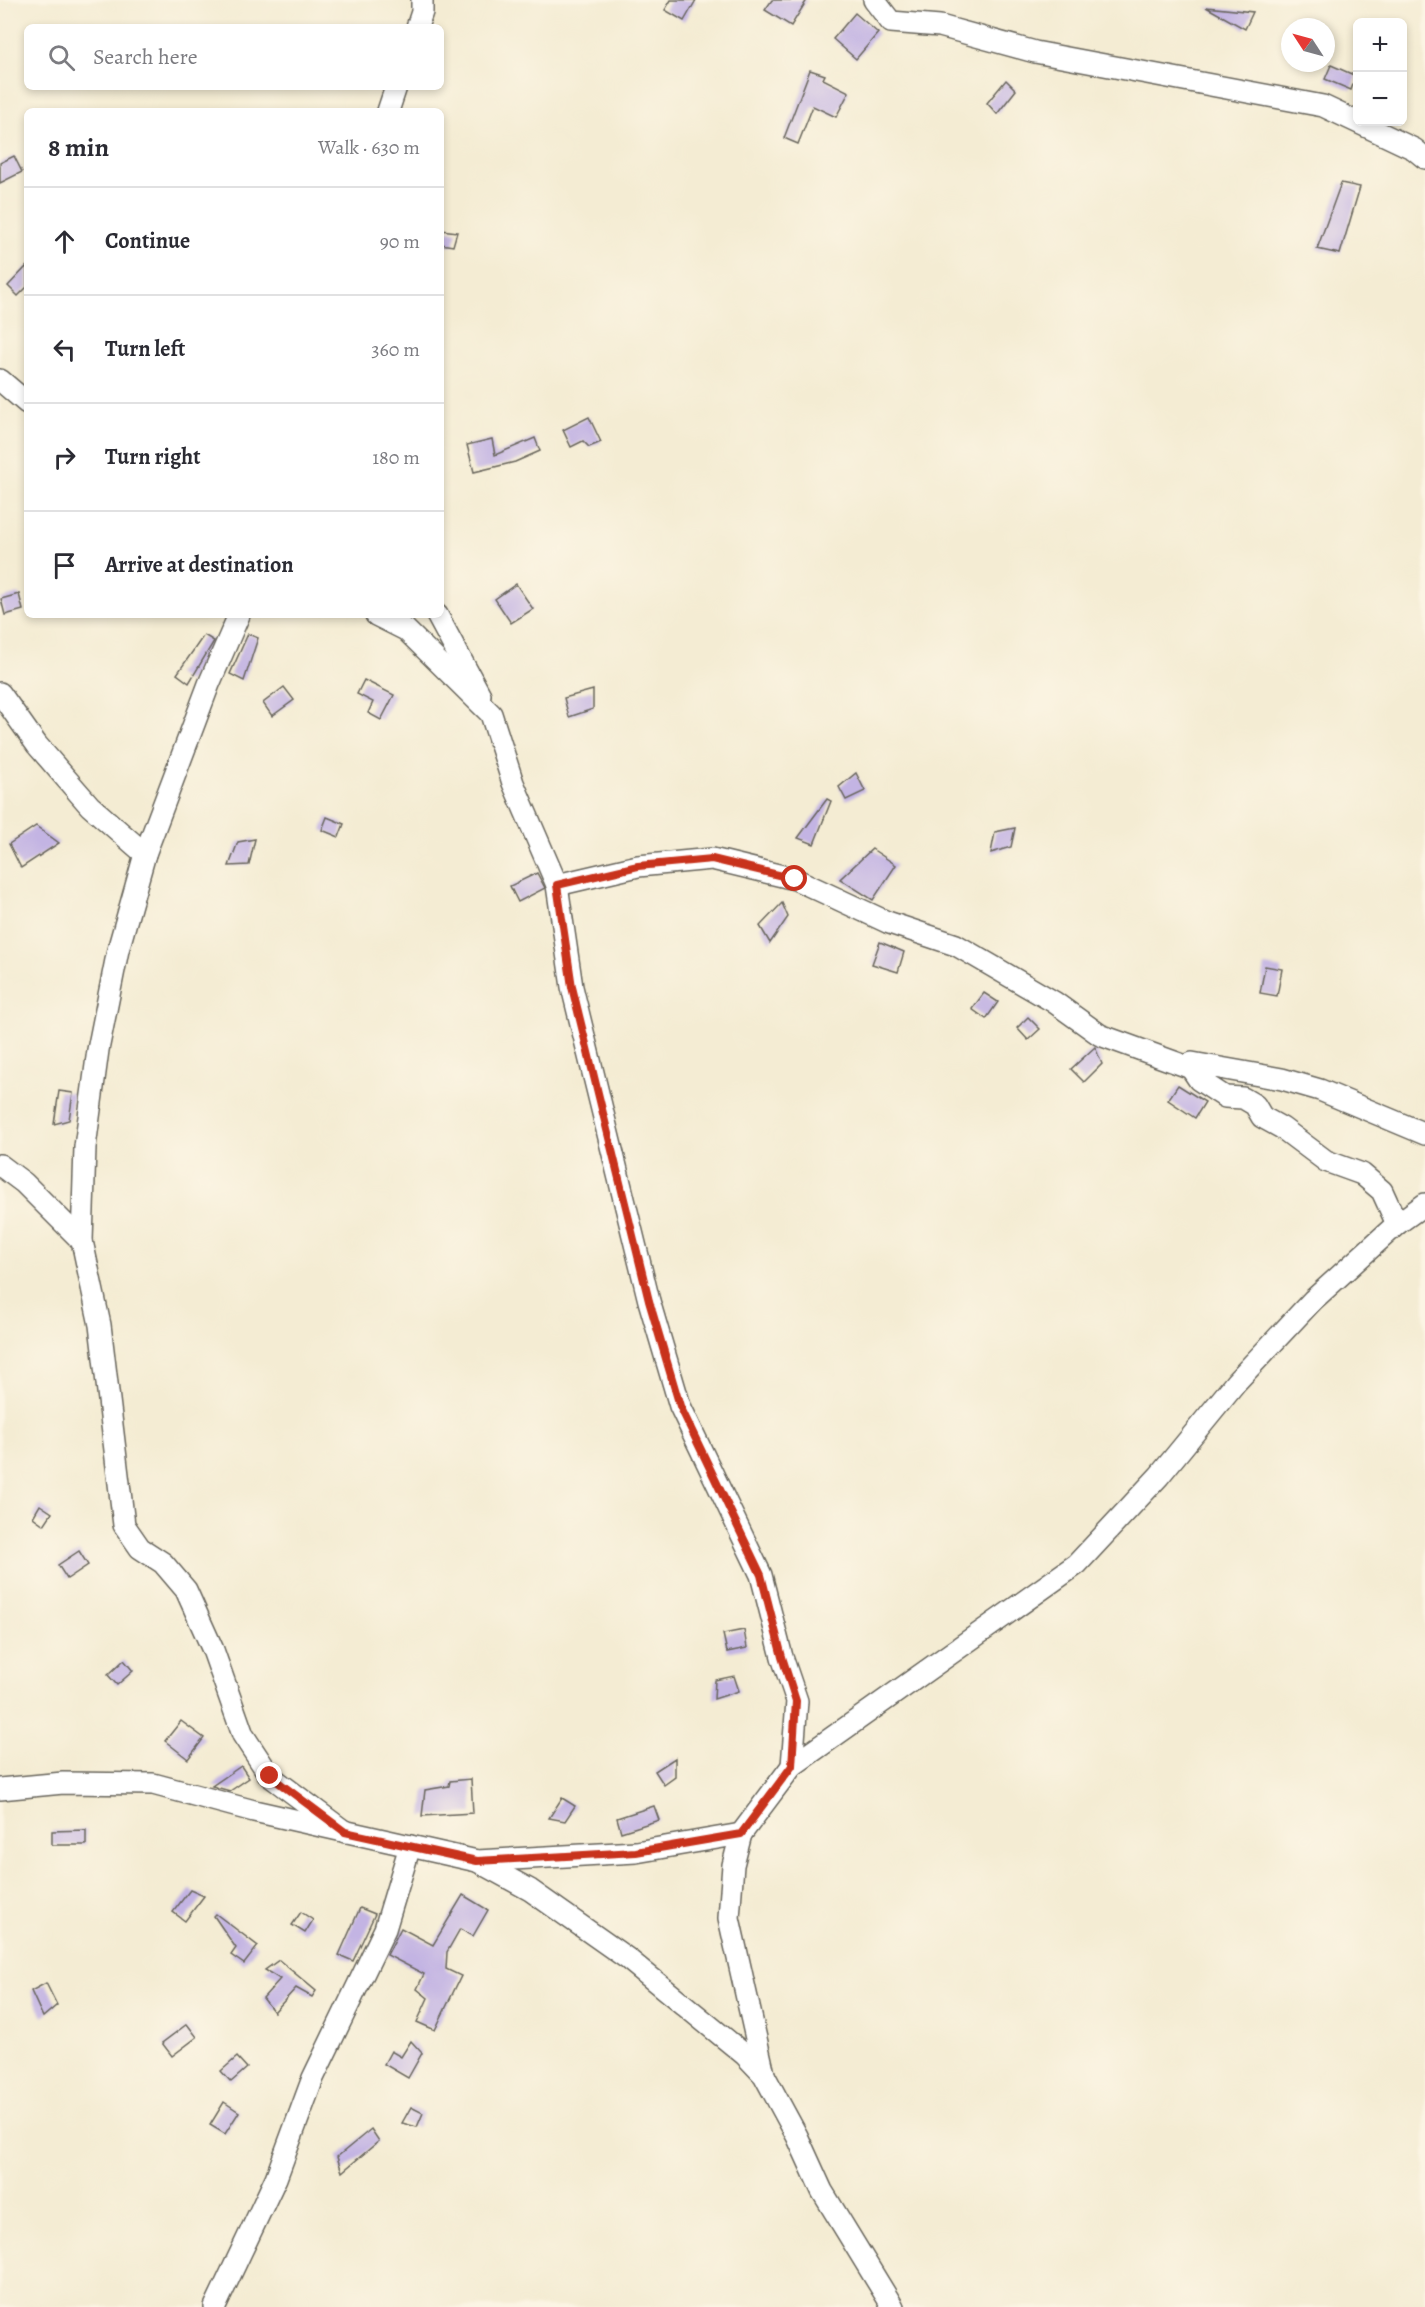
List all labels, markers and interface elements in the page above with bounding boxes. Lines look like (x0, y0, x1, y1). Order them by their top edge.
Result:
north arrow (1281, 18, 1335, 72)
map controls (1353, 18, 1407, 126)
button: + (1353, 18, 1407, 72)
search box (24, 24, 444, 90)
icon: search (45, 41, 78, 74)
text: Search here (93, 42, 198, 72)
button: − (1353, 72, 1407, 126)
text: 8 min (48, 130, 109, 165)
text: Walk · 630 m (318, 134, 420, 161)
icon: ahead (48, 225, 81, 258)
text: Continue (105, 226, 190, 256)
text: 90 m (380, 228, 420, 255)
icon: left (48, 333, 81, 366)
text: Turn left (105, 334, 185, 364)
text: 360 m (371, 336, 420, 363)
icon: right (48, 441, 81, 474)
text: Turn right (105, 442, 201, 472)
text: 180 m (372, 444, 420, 471)
icon: arrive (48, 549, 81, 582)
text: Arrive at destination (105, 550, 294, 580)
route start (781, 865, 807, 891)
route end (256, 1762, 282, 1788)

